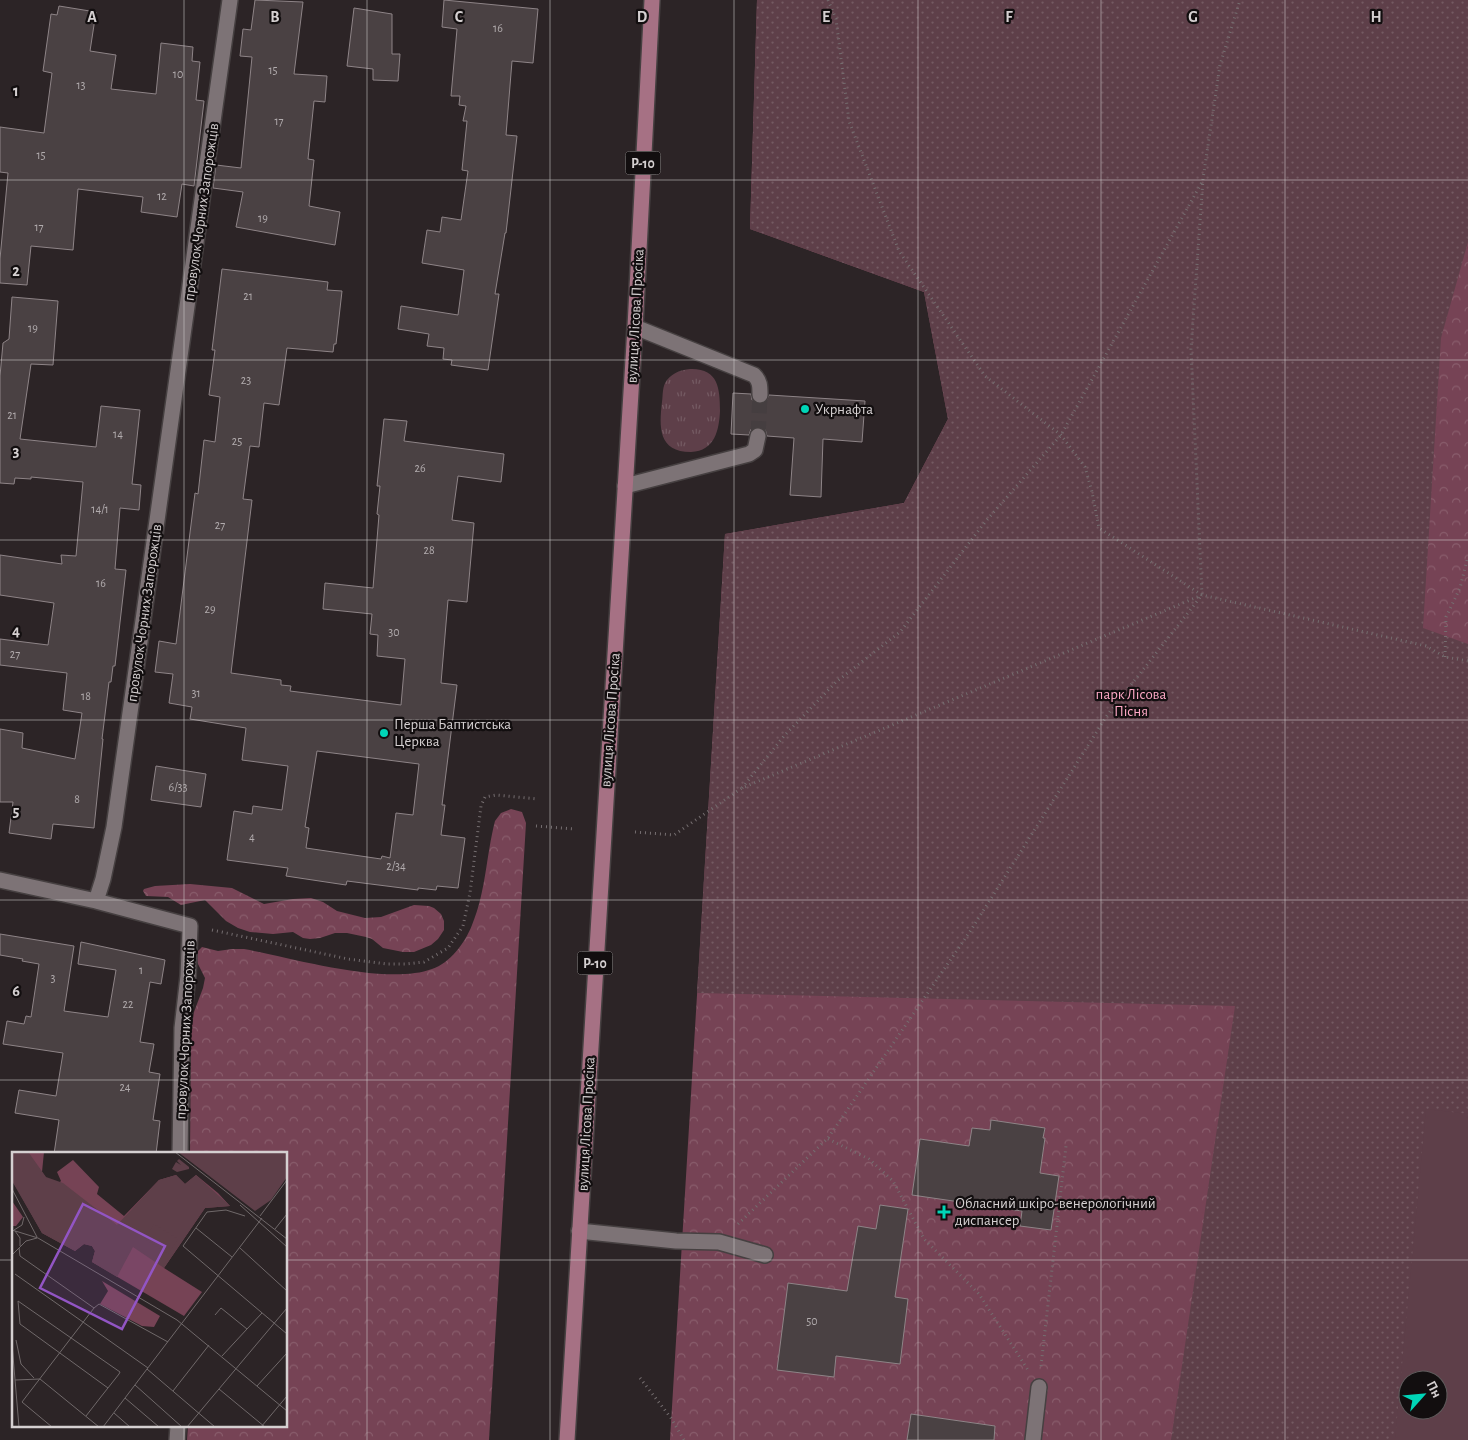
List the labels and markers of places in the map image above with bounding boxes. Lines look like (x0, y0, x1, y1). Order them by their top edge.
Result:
place label: Укрнафта (815, 402, 873, 417)
marker: Укрнафта (799, 403, 811, 415)
place label: Перша Баптистська Церква (394, 717, 511, 749)
marker: Перша Баптистська Церква (378, 727, 390, 739)
place label: Обласний шкіро-венерологічний диспансер (955, 1196, 1156, 1228)
marker: Обласний шкіро-венерологічний диспансер (937, 1205, 951, 1219)

